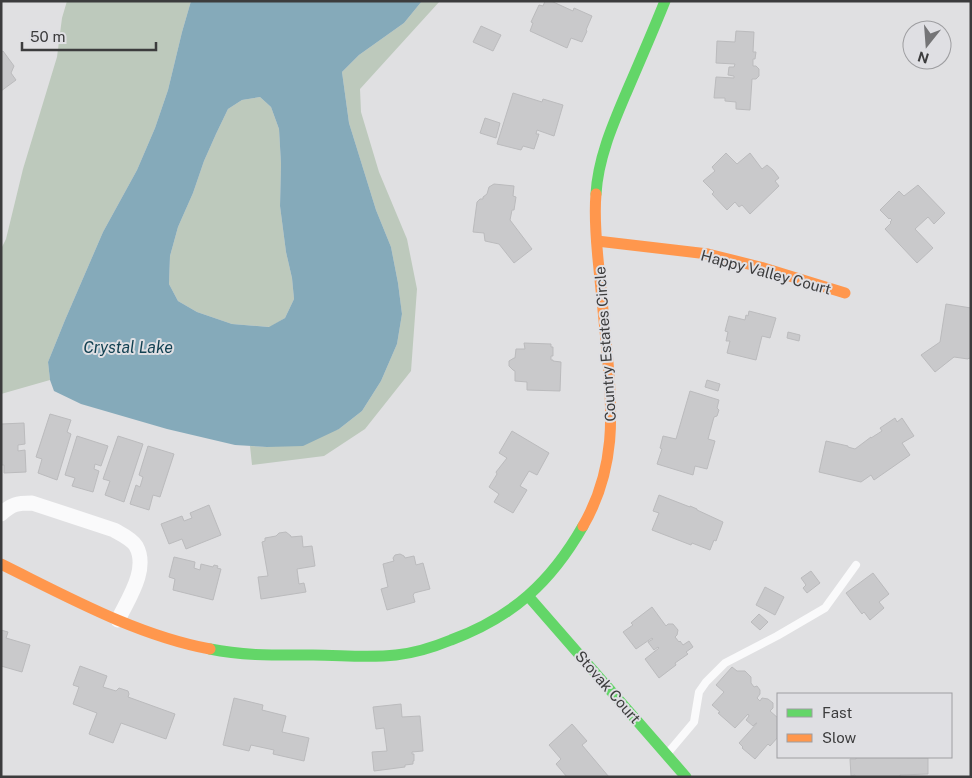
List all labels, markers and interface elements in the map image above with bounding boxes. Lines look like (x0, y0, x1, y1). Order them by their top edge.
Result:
scale bar (22, 20, 156, 52)
north arrow (902, 20, 952, 70)
text: 50 m (30, 28, 65, 45)
text: N (916, 48, 931, 67)
street label: Happy Valley Court (699, 246, 833, 298)
street label: Country Estates Circle (591, 266, 619, 422)
water label: Crystal Lake (83, 338, 173, 357)
street label: Stovak Court (572, 647, 644, 727)
legend (777, 693, 952, 758)
text: Fast (822, 704, 852, 721)
text: Slow (822, 729, 857, 746)

